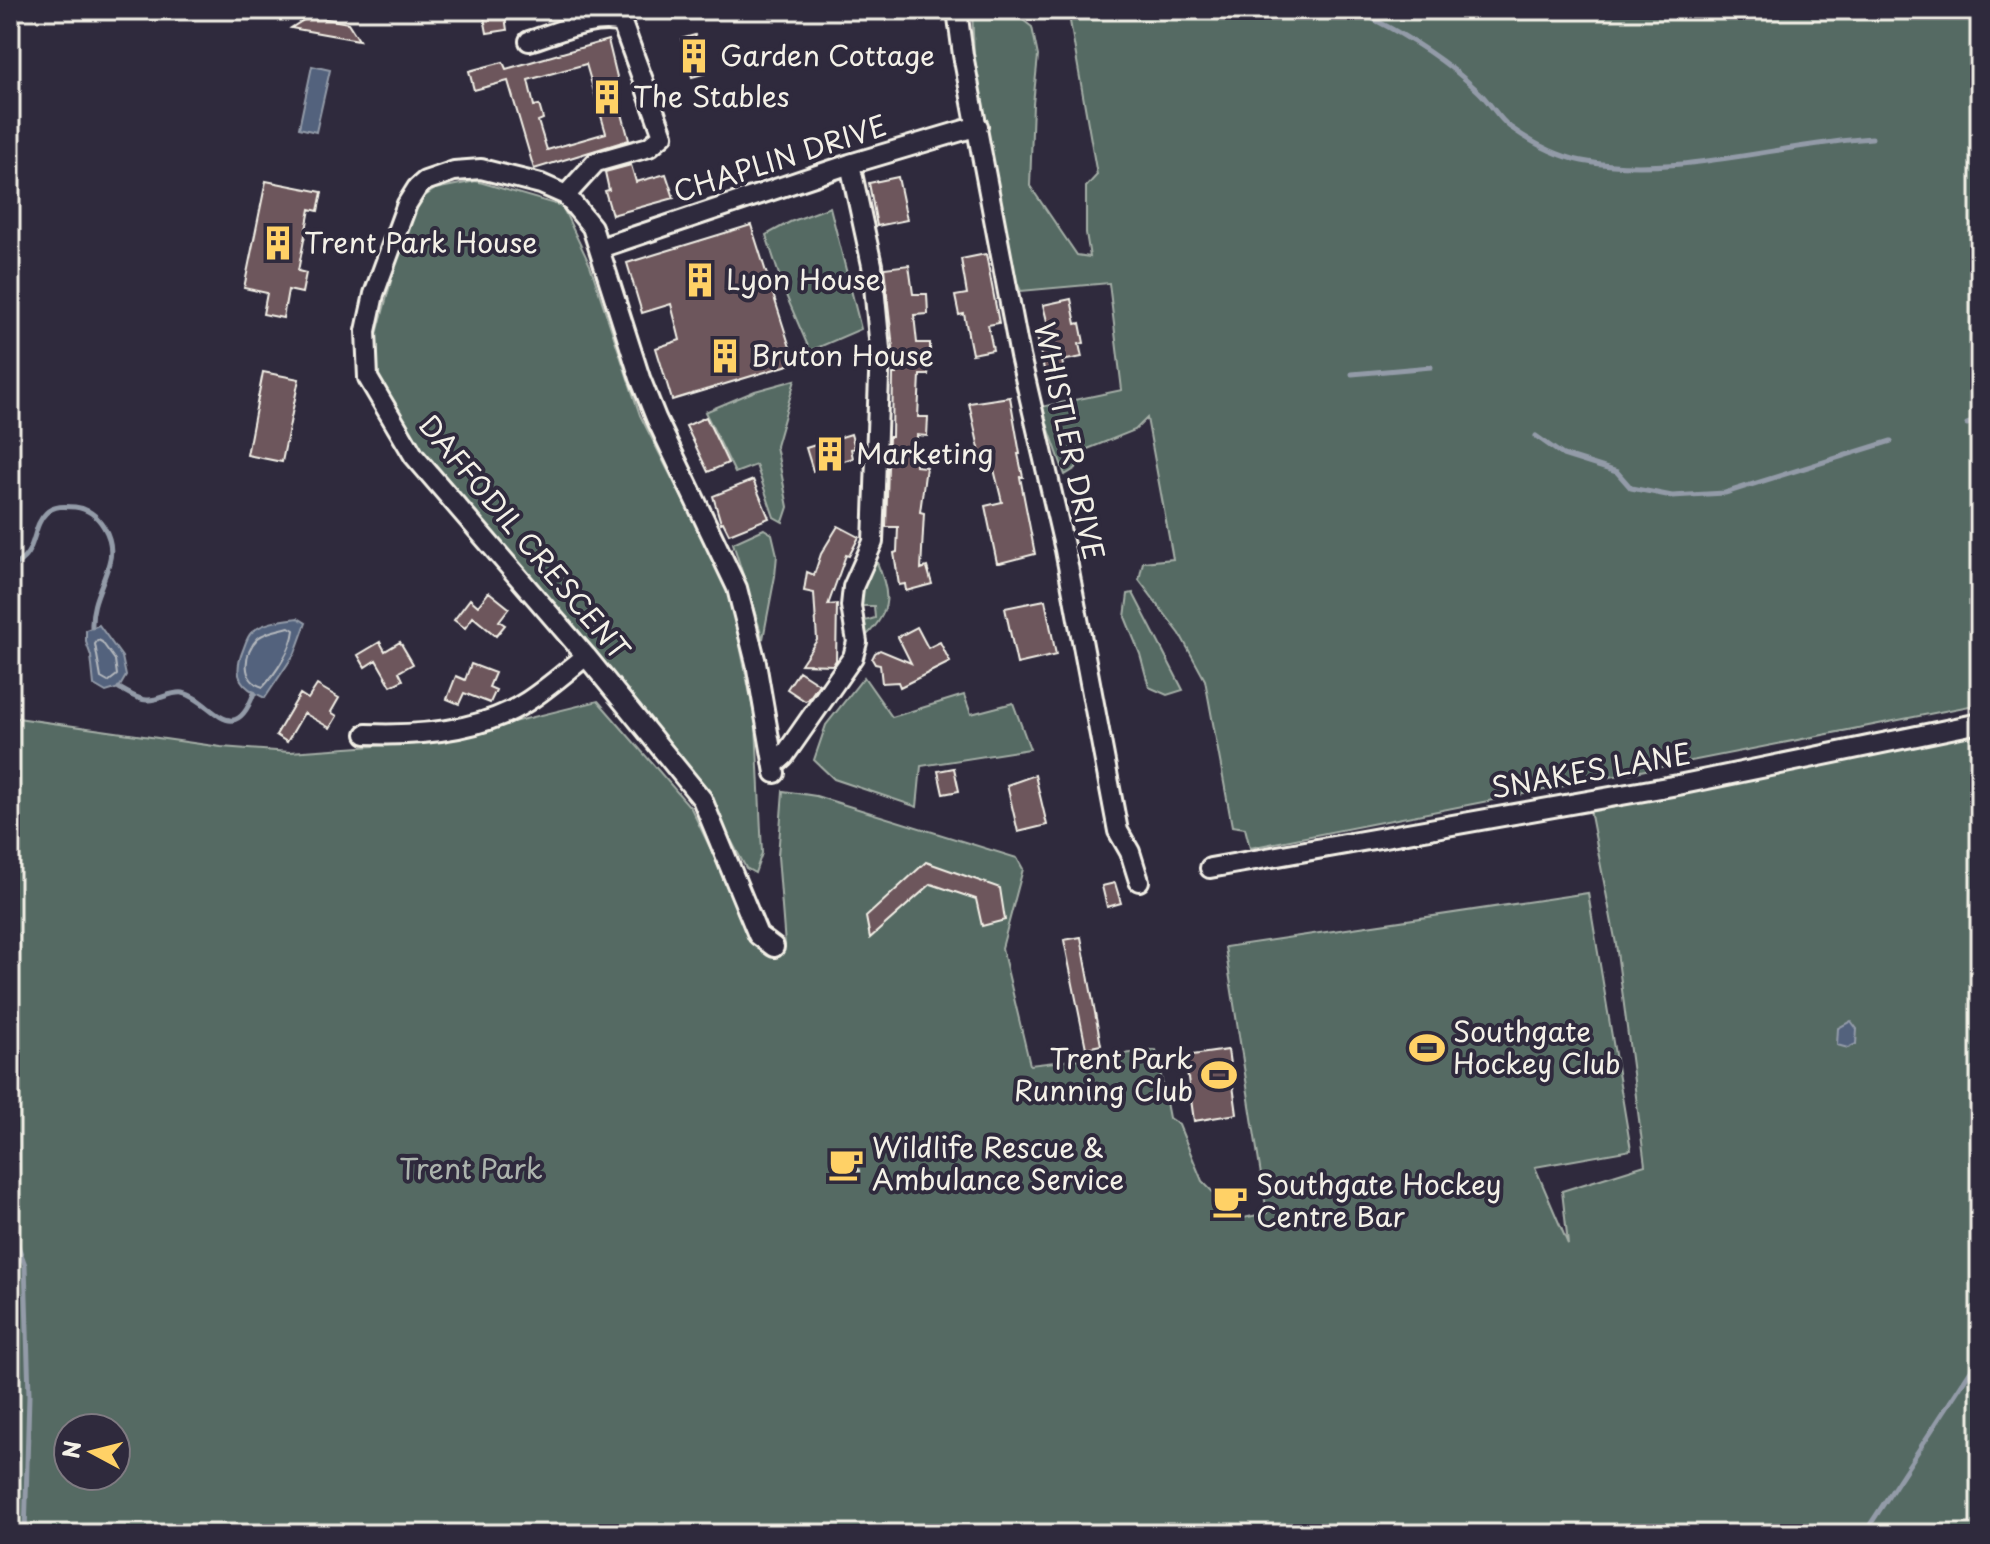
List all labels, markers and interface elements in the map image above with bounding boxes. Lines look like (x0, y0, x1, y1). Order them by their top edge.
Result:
place label: Garden Cottage (720, 33, 935, 76)
building icon: Garden Cottage (675, 37, 713, 75)
place label: The Stables (633, 74, 790, 117)
building icon: The Stables (588, 78, 626, 116)
street label: CHAPLIN DRIVE (667, 103, 892, 212)
place label: Trent Park House (304, 220, 537, 263)
building icon: Trent Park House (259, 224, 297, 262)
place label: Lyon House (726, 257, 881, 300)
building icon: Lyon House (681, 261, 719, 299)
street label: WHISTLER DRIVE (1024, 318, 1117, 564)
place label: Bruton House (751, 333, 934, 376)
building icon: Bruton House (706, 337, 744, 375)
street label: DAFFODIL CRESCENT (409, 405, 641, 670)
place label: Marketing (856, 431, 994, 474)
building icon: Marketing (811, 435, 849, 473)
street label: SNAKES LANE (1487, 731, 1694, 808)
place label: Southgate Hockey Club (1453, 1009, 1621, 1084)
sports icon: Southgate Hockey Club (1408, 1029, 1446, 1067)
place label: Trent Park Running Club (1014, 1036, 1193, 1111)
sports icon: Trent Park Running Club (1200, 1056, 1238, 1094)
place label: Wildlife Rescue & Ambulance Service (872, 1125, 1124, 1200)
cafe icon: Wildlife Rescue & Ambulance Service (827, 1145, 865, 1183)
park label: Trent Park (399, 1146, 543, 1189)
place label: Southgate Hockey Centre Bar (1256, 1162, 1501, 1237)
cafe icon: Southgate Hockey Centre Bar (1211, 1182, 1249, 1220)
north arrow (52, 1412, 132, 1492)
text: N (53, 1439, 88, 1460)

